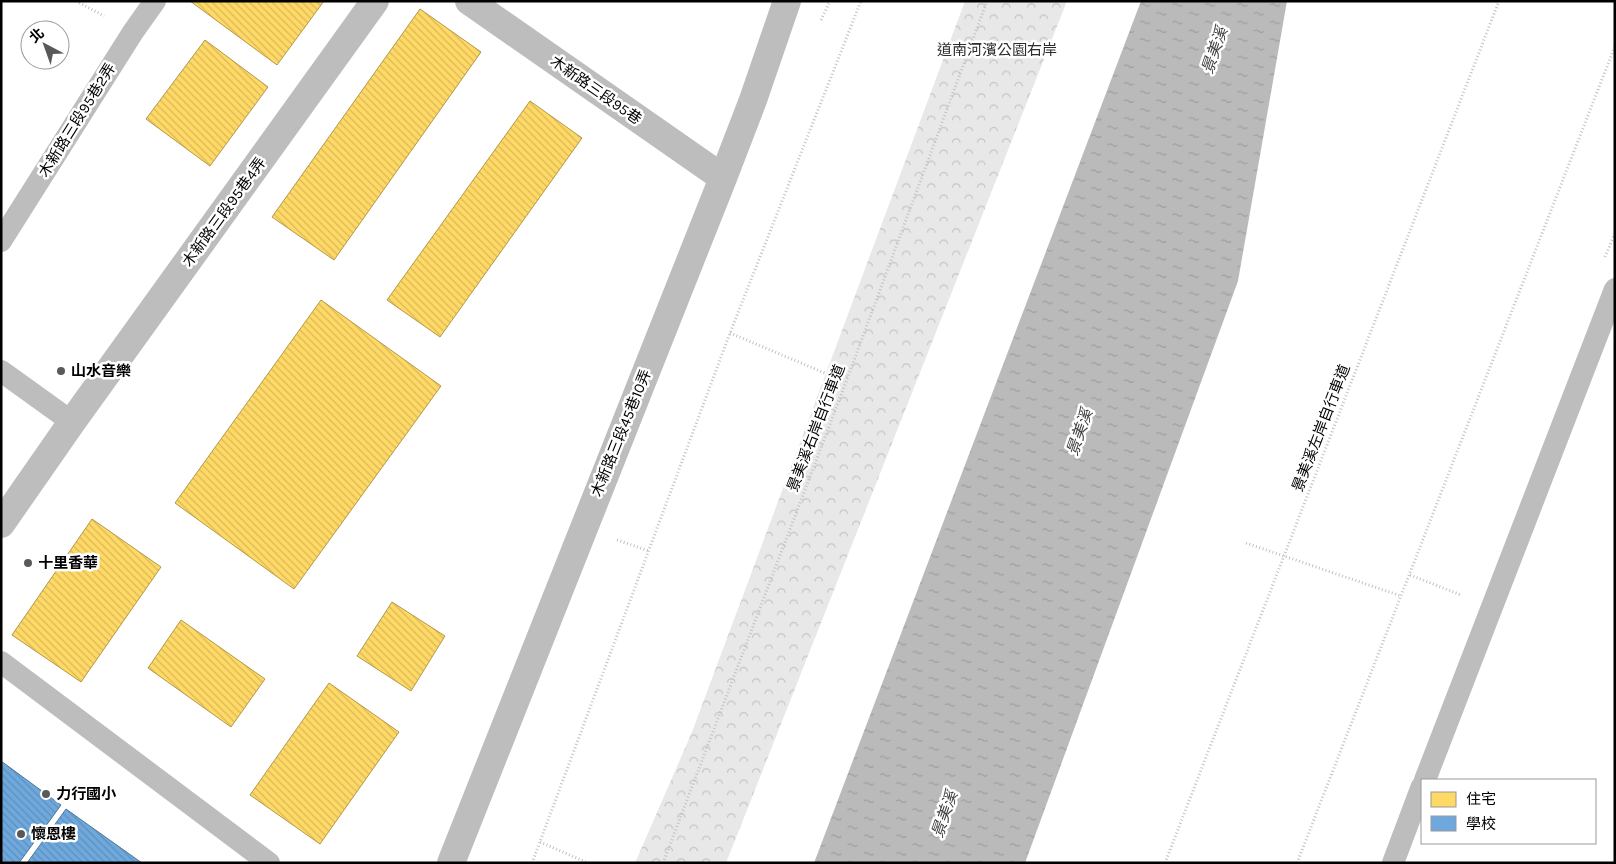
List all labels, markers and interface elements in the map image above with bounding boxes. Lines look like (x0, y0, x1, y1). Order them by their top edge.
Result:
north arrow (20, 20, 70, 70)
water label: 景美溪 (1198, 22, 1232, 76)
text: 北 (26, 25, 48, 47)
park label: 道南河濱公園右岸 (937, 41, 1057, 59)
street label: 木新路三段95巷 (547, 52, 645, 128)
street label: 木新路三段95巷2弄 (35, 60, 119, 180)
street label: 木新路三段95巷4弄 (178, 154, 270, 270)
place label: 山水音樂 (71, 362, 131, 380)
street label: 景美溪右岸自行車道 (783, 362, 849, 494)
street label: 景美溪左岸自行車道 (1288, 362, 1354, 494)
marker: 山水音樂 (55, 365, 67, 377)
street label: 木新路三段45巷10弄 (587, 367, 655, 499)
water label: 景美溪 (1063, 404, 1097, 458)
place label: 十里香華 (38, 554, 98, 572)
marker: 十里香華 (22, 557, 34, 569)
legend (1421, 779, 1596, 844)
place label: 力行國小 (56, 785, 117, 803)
water label: 景美溪 (928, 786, 962, 840)
marker: 力行國小 (40, 788, 52, 800)
text: 住宅 (1466, 790, 1496, 808)
text: 學校 (1466, 815, 1496, 833)
place label: 懷恩樓 (31, 825, 76, 843)
marker: 懷恩樓 (15, 828, 27, 840)

